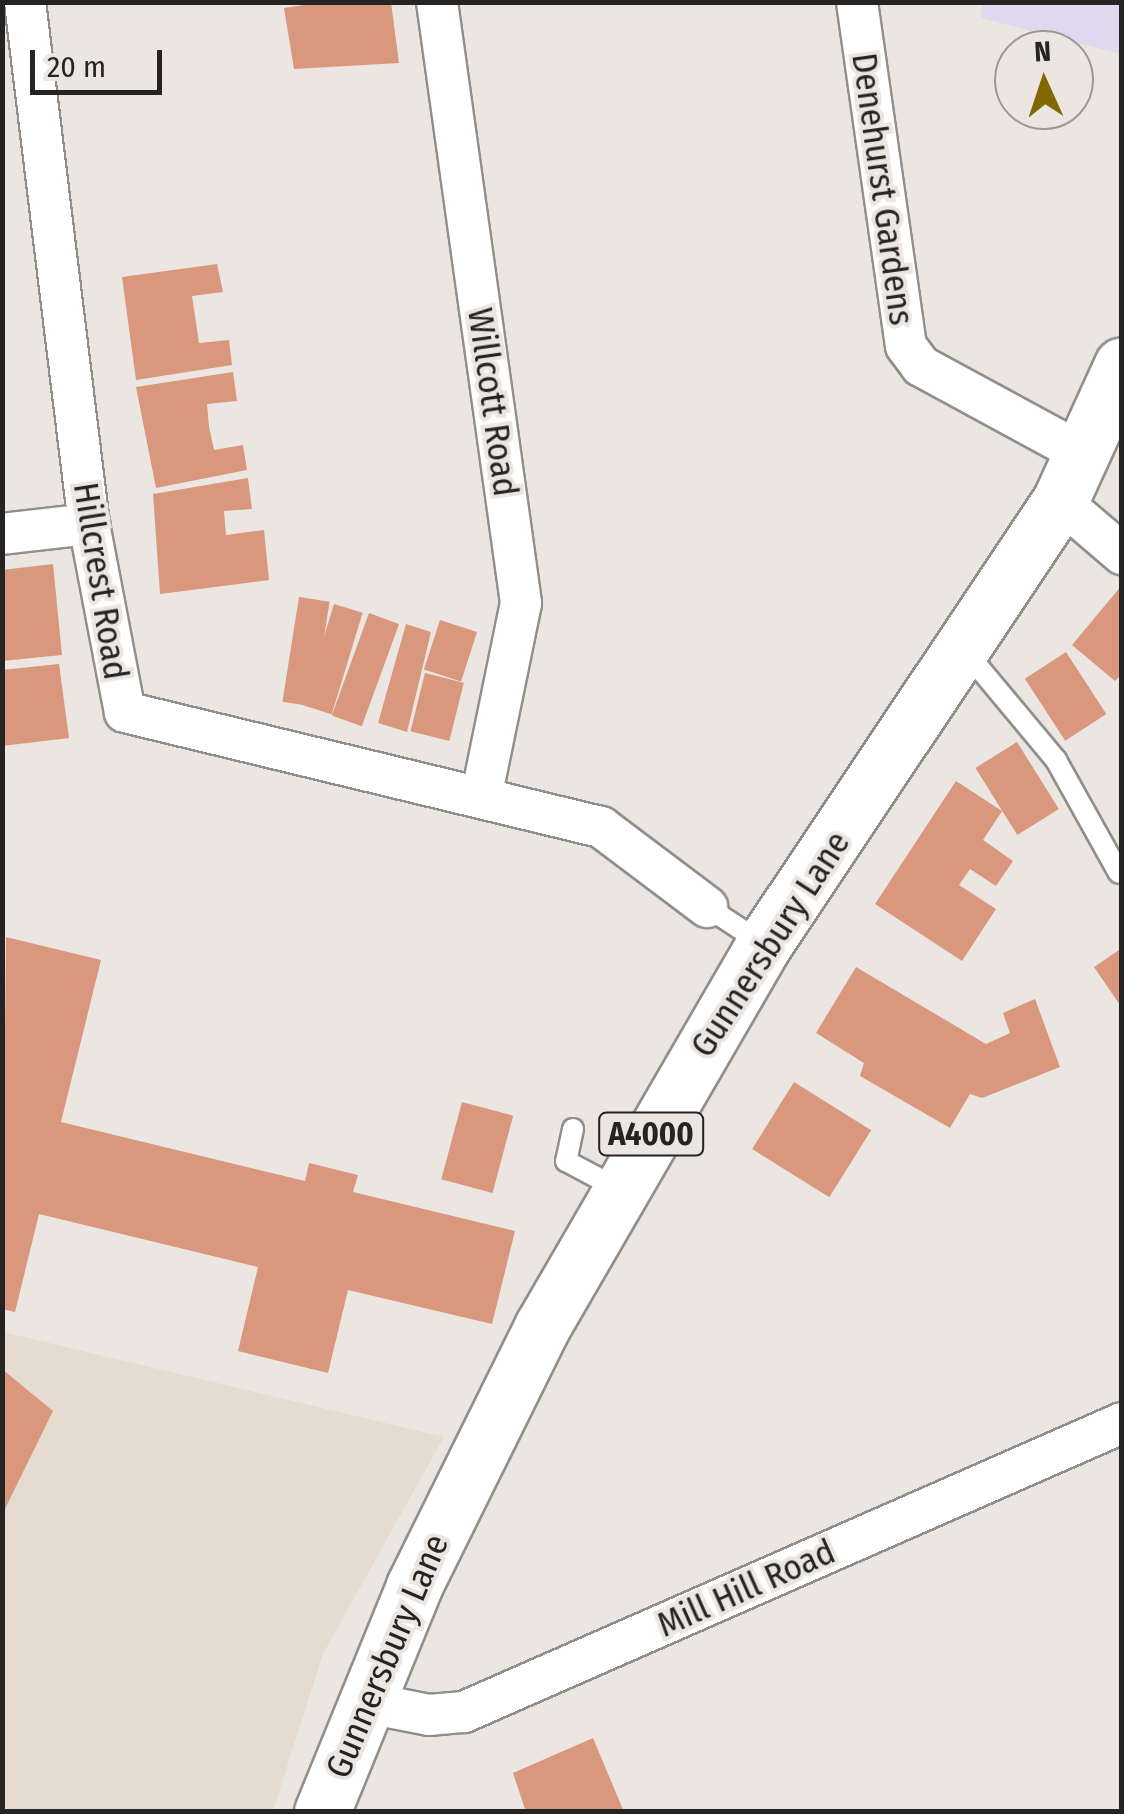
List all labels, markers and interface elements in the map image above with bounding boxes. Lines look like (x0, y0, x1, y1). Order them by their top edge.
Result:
scale bar (35, 30, 168, 92)
north arrow (994, 30, 1094, 130)
text: N (1033, 35, 1052, 68)
text: 20 m (47, 49, 106, 85)
street label: Denehurst Gardens (843, 50, 923, 328)
street label: Willcott Road (459, 305, 527, 499)
street label: Hillcrest Road (65, 479, 137, 683)
street label: Gunnersbury Lane (681, 823, 859, 1065)
road number: A4000 (596, 1107, 706, 1161)
street label: Gunnersbury Lane (317, 1528, 457, 1784)
street label: Mill Hill Road (651, 1530, 841, 1646)

